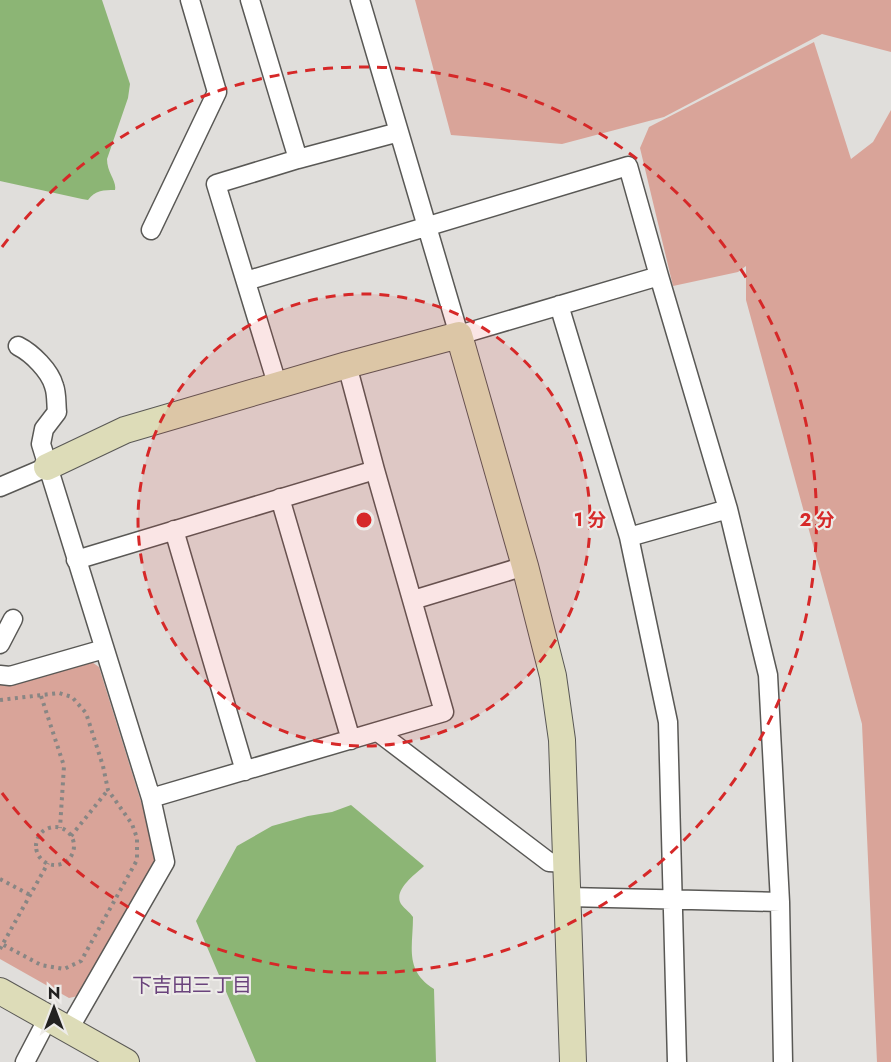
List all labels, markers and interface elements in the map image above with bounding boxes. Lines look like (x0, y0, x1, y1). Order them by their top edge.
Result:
text: 1 分 (574, 507, 606, 533)
text: 2 分 (799, 507, 835, 533)
centre of rings (354, 510, 374, 530)
district label: 下吉田三丁目 (132, 971, 252, 1000)
north arrow (24, 978, 84, 1038)
text: N (48, 982, 60, 1005)

